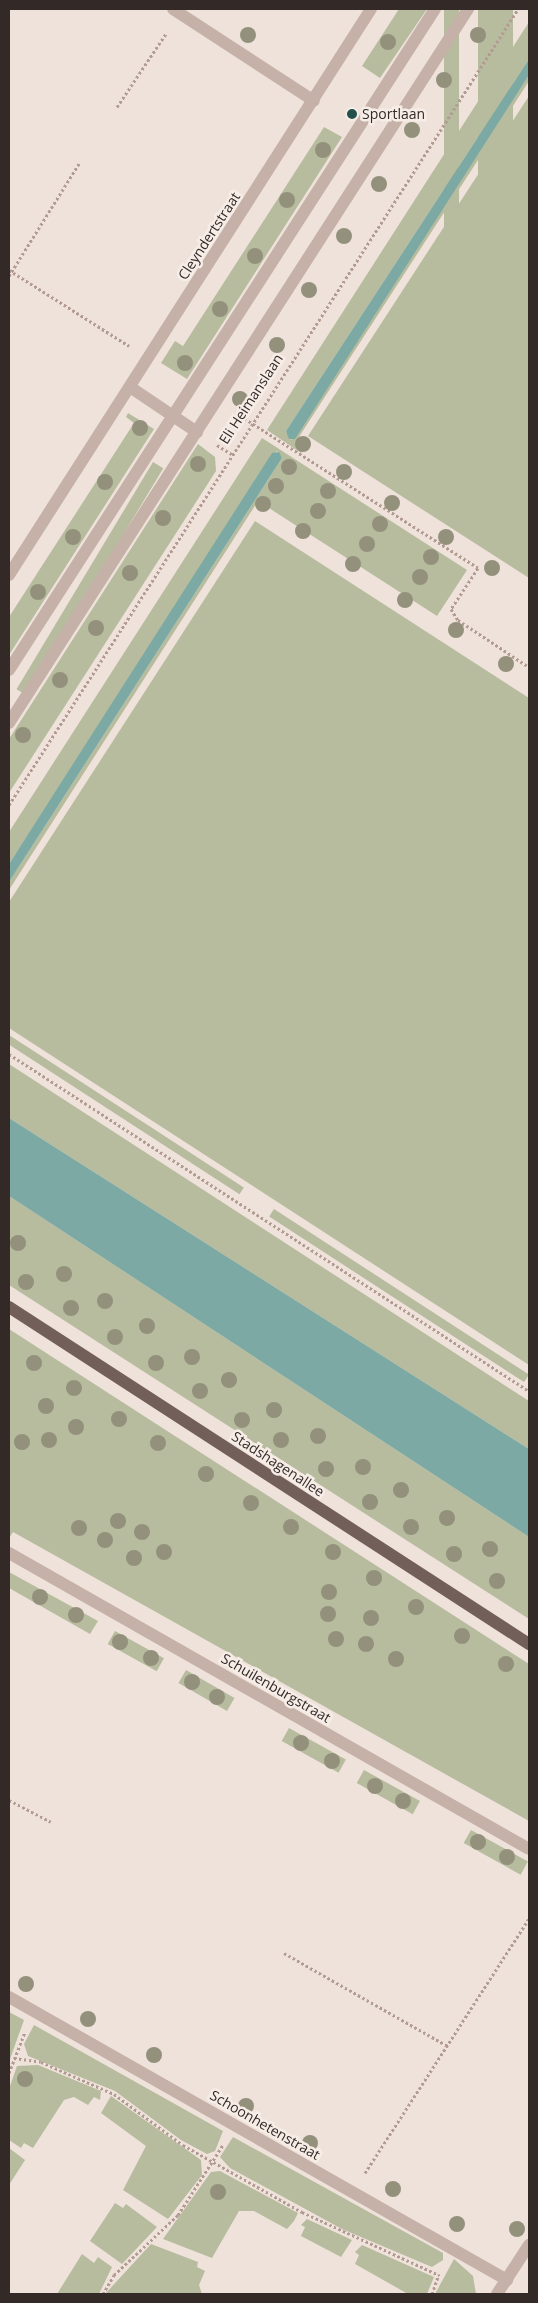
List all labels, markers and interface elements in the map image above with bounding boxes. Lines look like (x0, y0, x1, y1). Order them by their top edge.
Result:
place label: Sportlaan (362, 106, 425, 122)
marker: Sportlaan (346, 108, 358, 120)
street label: Cleyndertstraat (174, 189, 244, 283)
street label: Eli Heimanslaan (216, 351, 286, 447)
street label: Stadshagenallee (229, 1428, 327, 1500)
street label: Schuilenburgstraat (218, 1650, 334, 1726)
street label: Schoonhetenstraat (207, 2087, 323, 2163)

